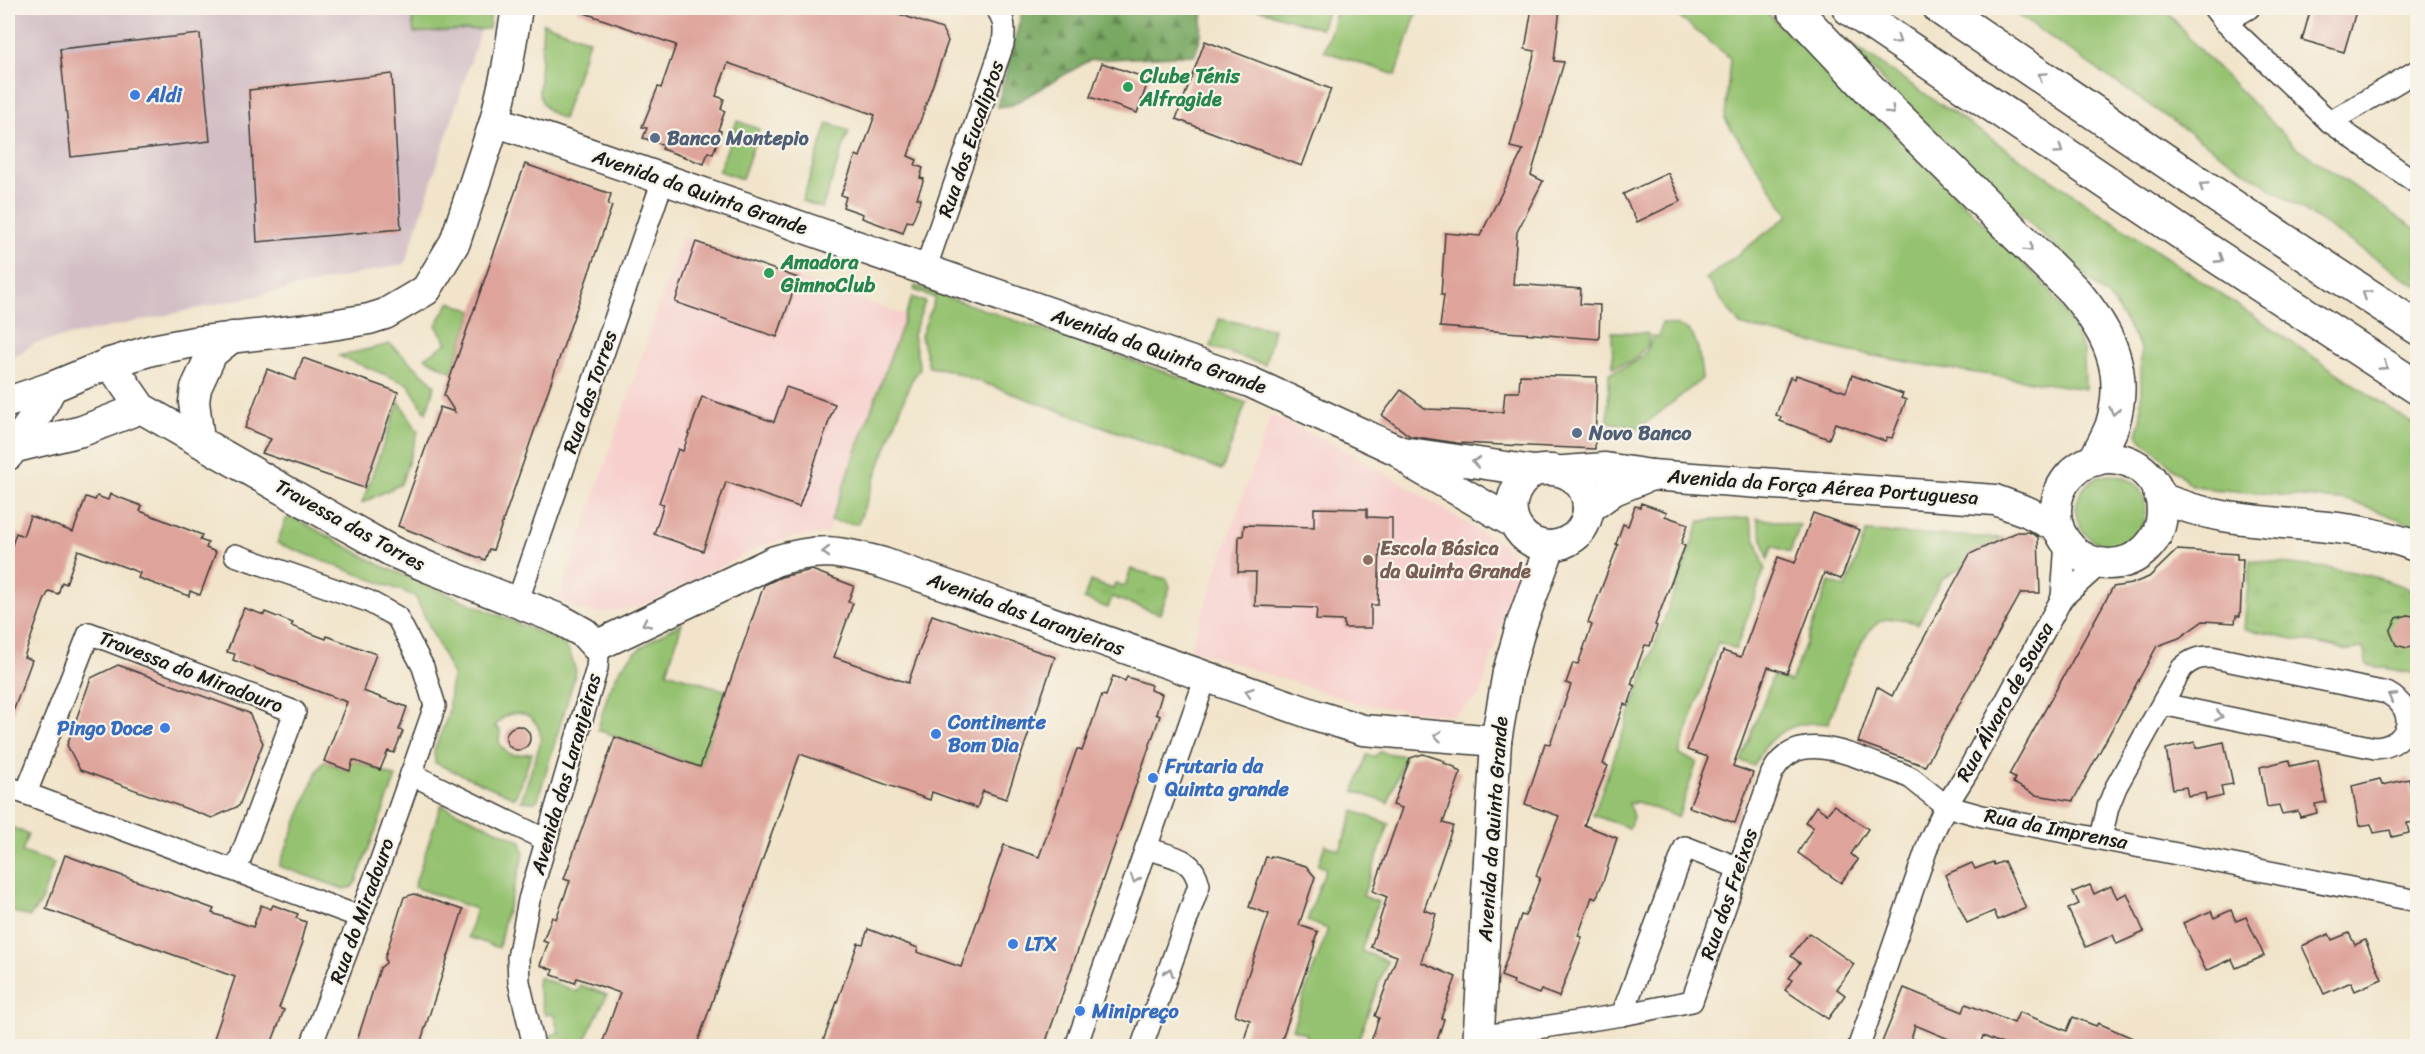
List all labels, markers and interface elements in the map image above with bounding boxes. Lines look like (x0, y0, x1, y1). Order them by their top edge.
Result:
one-way arrow (1891, 33, 1902, 44)
street label: Rua dos Eucaliptos (928, 55, 1014, 222)
place label: Clube Ténis Alfragide (1139, 59, 1241, 117)
one-way arrow (2038, 72, 2049, 83)
place label: Aldi (146, 78, 183, 113)
marker: Clube Ténis Alfragide (1121, 80, 1135, 94)
marker: Aldi (128, 88, 142, 102)
one-way arrow (1883, 103, 1894, 114)
place label: Banco Montepio (667, 121, 809, 156)
marker: Banco Montepio (648, 131, 662, 145)
street label: Avenida da Quinta Grande (587, 138, 813, 245)
one-way arrow (2052, 143, 2063, 154)
one-way arrow (2199, 182, 2210, 193)
one-way arrow (2022, 242, 2033, 252)
place label: Amadora GimnoClub (780, 245, 875, 303)
one-way arrow (2214, 252, 2225, 263)
marker: Amadora GimnoClub (762, 266, 776, 280)
one-way arrow (2361, 290, 2372, 301)
street label: Avenida da Quinta Grande (1046, 297, 1272, 404)
street label: Rua das Torres (553, 325, 628, 458)
one-way arrow (2377, 359, 2388, 370)
one-way arrow (2108, 406, 2121, 416)
place label: Novo Banco (1588, 416, 1692, 451)
marker: Novo Banco (1570, 426, 1584, 440)
one-way arrow (1471, 456, 1481, 469)
street label: Avenida da Força Aérea Portuguesa (1665, 459, 1980, 515)
street label: Travessa das Torres (268, 469, 432, 581)
place label: Escola Básica da Quinta Grande (1380, 531, 1531, 589)
one-way arrow (822, 546, 831, 558)
marker: Escola Básica da Quinta Grande (1361, 553, 1375, 567)
street label: Avenida das Laranjeiras (921, 562, 1130, 666)
one-way arrow (642, 615, 653, 627)
street label: Rua Álvaro de Sousa (1946, 615, 2064, 788)
street label: Travessa do Miradouro (94, 621, 289, 723)
street label: Avenida das Laranjeiras (520, 669, 612, 880)
one-way arrow (1244, 687, 1255, 700)
one-way arrow (2388, 693, 2398, 704)
place label: Continente Bom Dia (947, 705, 1047, 763)
one-way arrow (2214, 709, 2224, 722)
place label: Pingo Doce (57, 711, 154, 746)
street label: Avenida da Quinta Grande (1468, 715, 1518, 944)
marker: Pingo Doce (158, 721, 172, 735)
marker: Continente Bom Dia (929, 727, 943, 741)
one-way arrow (1433, 730, 1442, 743)
place label: Frutaria da Quinta grande (1164, 749, 1290, 807)
marker: Frutaria da Quinta grande (1146, 771, 1160, 785)
street label: Rua da Imprensa (1981, 798, 2132, 860)
street label: Rua dos Freixos (1690, 823, 1768, 965)
street label: Rua do Miradouro (319, 833, 405, 989)
one-way arrow (1129, 873, 1142, 884)
place label: LTX (1025, 927, 1058, 962)
marker: LTX (1006, 937, 1020, 951)
one-way arrow (1161, 967, 1174, 977)
place label: Minipreço (1091, 994, 1180, 1029)
marker: Minipreço (1073, 1004, 1087, 1018)

